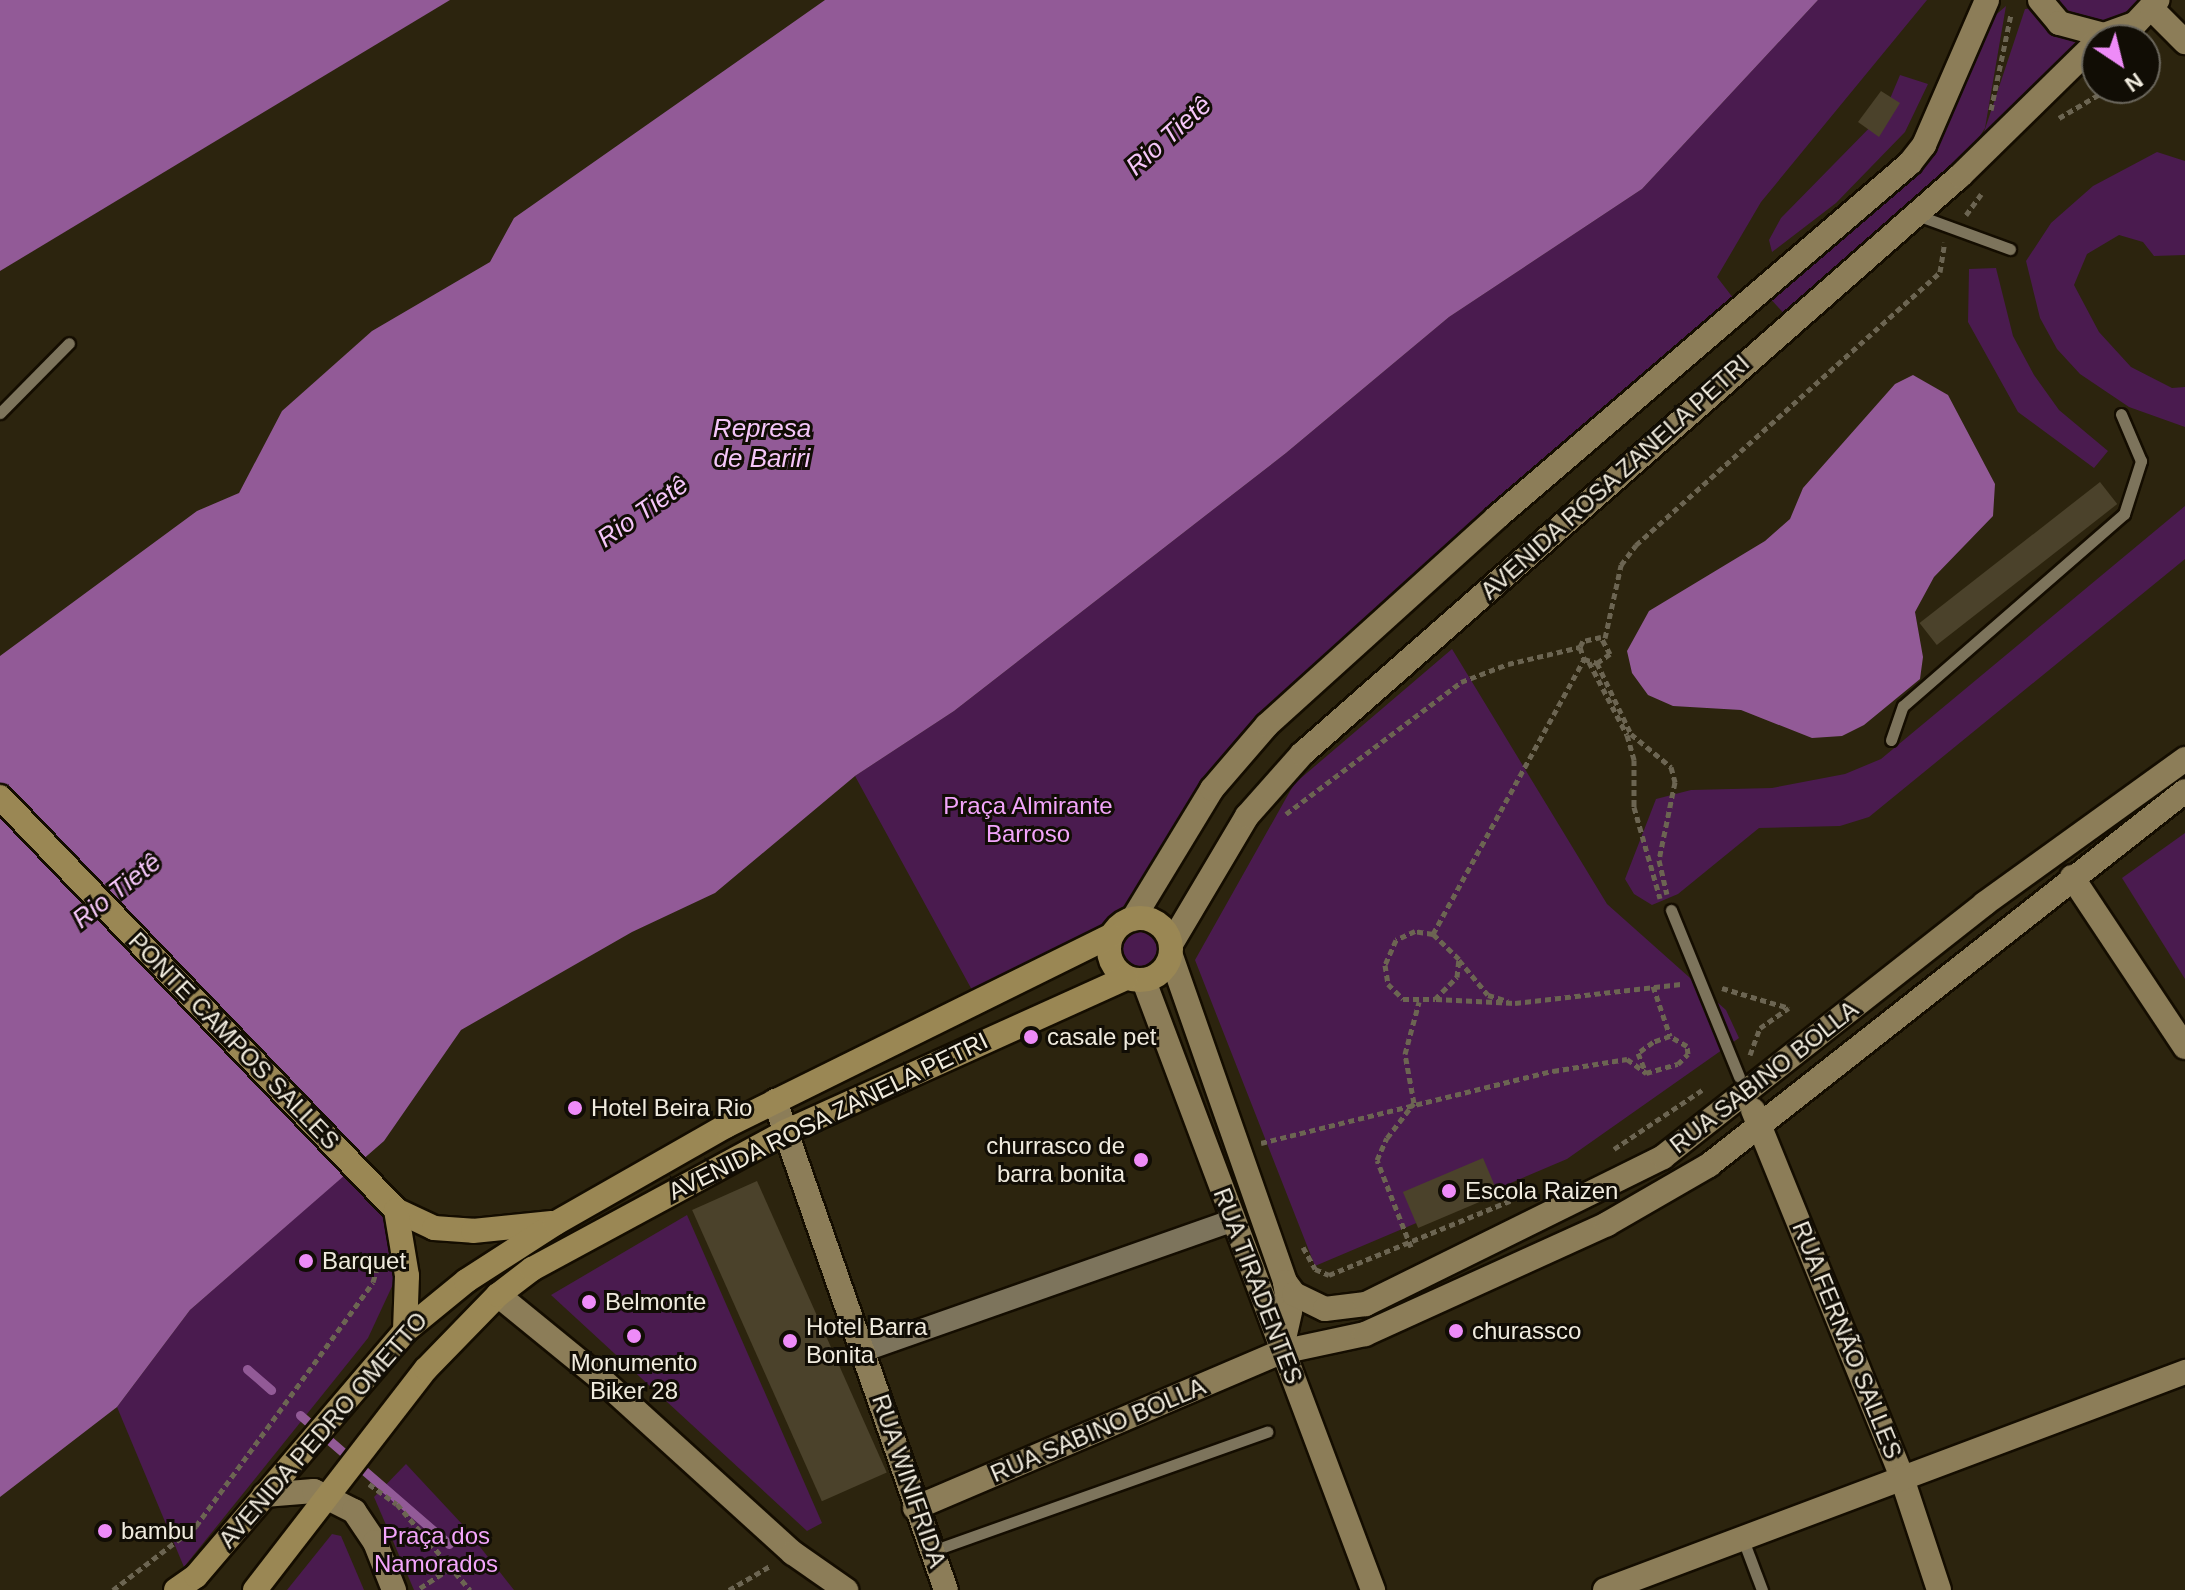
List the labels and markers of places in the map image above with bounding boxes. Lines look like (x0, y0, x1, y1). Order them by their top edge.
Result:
place label: casale pet (1047, 1023, 1156, 1051)
marker: casale pet (1022, 1028, 1040, 1046)
place label: Hotel Beira Rio (591, 1094, 752, 1122)
marker: Hotel Beira Rio (566, 1099, 584, 1117)
place label: churrasco de barra bonita (986, 1132, 1125, 1188)
marker: churrasco de barra bonita (1132, 1151, 1150, 1169)
place label: Escola Raizen (1465, 1177, 1618, 1205)
marker: Escola Raizen (1440, 1182, 1458, 1200)
place label: Barquet (322, 1247, 406, 1275)
marker: Barquet (297, 1252, 315, 1270)
place label: Belmonte (605, 1288, 706, 1316)
marker: Belmonte (580, 1293, 598, 1311)
place label: Hotel Barra Bonita (806, 1313, 927, 1369)
place label: churassco (1472, 1317, 1581, 1345)
marker: churassco (1447, 1322, 1465, 1340)
marker: Monumento Biker 28 (625, 1327, 643, 1345)
marker: Hotel Barra Bonita (781, 1332, 799, 1350)
place label: Monumento Biker 28 (571, 1349, 697, 1405)
place label: bambu (121, 1517, 194, 1545)
marker: bambu (96, 1522, 114, 1540)

